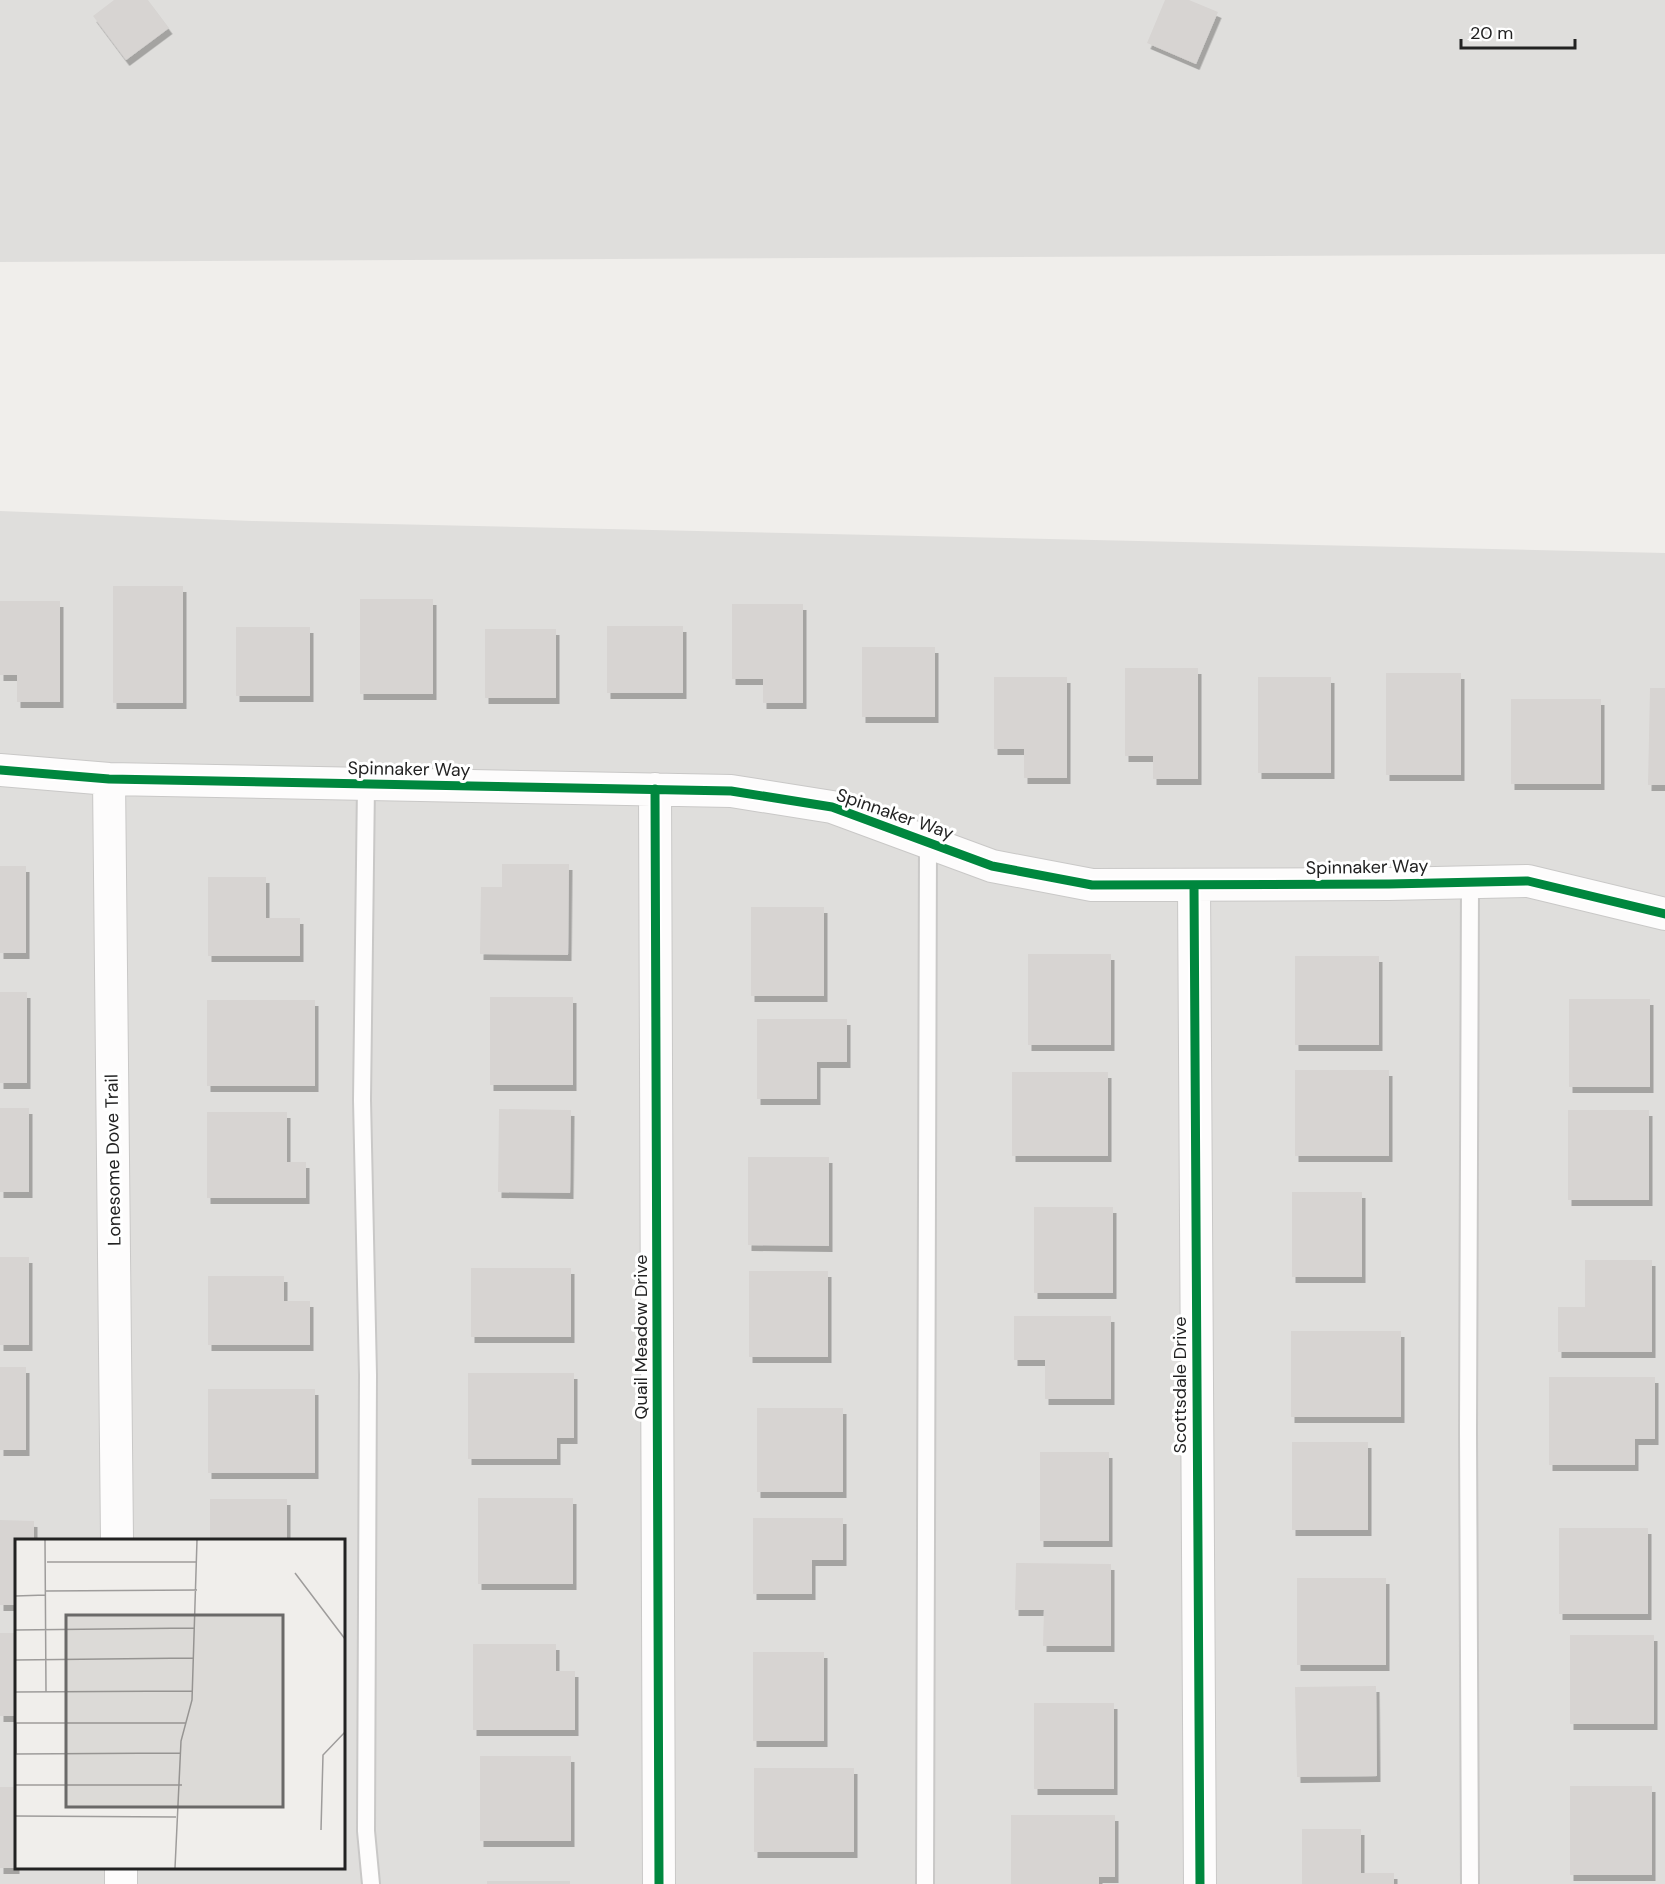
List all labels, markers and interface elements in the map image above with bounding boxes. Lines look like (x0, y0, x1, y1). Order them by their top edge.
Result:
scale bar (1461, 12, 1575, 50)
text: 20 m (1470, 21, 1513, 45)
street label: Spinnaker Way (347, 756, 471, 782)
street label: Spinnaker Way (833, 783, 957, 845)
street label: Spinnaker Way (1305, 854, 1429, 880)
street label: Lonesome Dove Trail (100, 1074, 126, 1246)
street label: Quail Meadow Drive (629, 1254, 653, 1420)
street label: Scottsdale Drive (1168, 1317, 1192, 1453)
inset map (15, 1539, 345, 1869)

